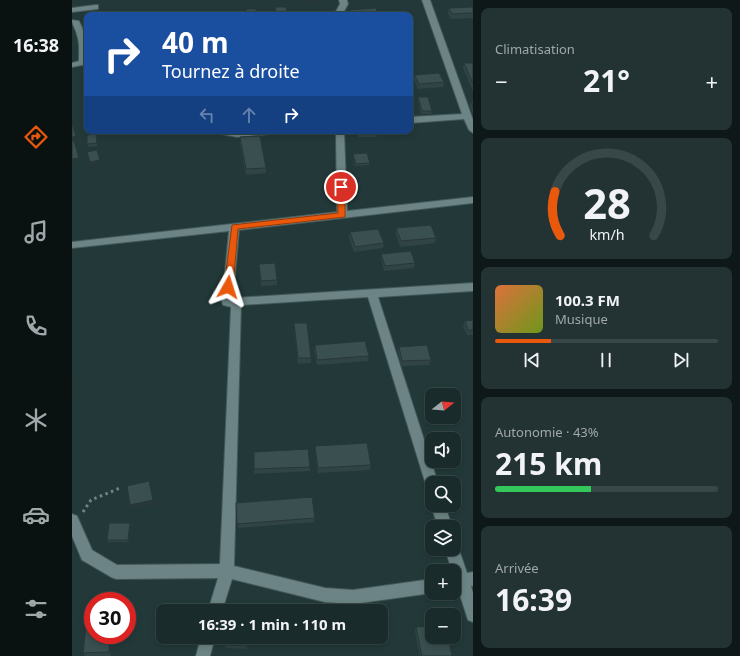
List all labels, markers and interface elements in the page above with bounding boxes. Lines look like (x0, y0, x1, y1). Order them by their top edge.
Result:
text: 40 m (162, 23, 229, 61)
icon: right (96, 28, 148, 80)
text: 16:38 (13, 33, 59, 57)
text: Climatisation (495, 40, 575, 58)
text: Tournez à droite (162, 59, 300, 83)
text: 21° (583, 60, 630, 101)
text: − (495, 66, 508, 96)
text: + (705, 66, 718, 96)
icon: left (196, 104, 218, 126)
icon: ahead (238, 104, 260, 126)
icon: right (280, 104, 302, 126)
icon: directions (22, 123, 50, 151)
pin (324, 170, 358, 204)
text: 28 (583, 175, 630, 231)
icon: arrive (330, 176, 352, 198)
icon: music (22, 218, 50, 246)
text: km/h (589, 225, 624, 244)
position arrow (207, 266, 249, 308)
text: 100.3 FM (555, 290, 620, 310)
text: Musique (555, 310, 608, 328)
icon: phone (22, 312, 50, 340)
icon: previous (521, 349, 543, 371)
icon: pause (595, 349, 617, 371)
icon: next (670, 349, 692, 371)
north arrow (425, 388, 461, 424)
map controls (425, 388, 461, 644)
icon: climate (22, 406, 50, 434)
text: Autonomie · 43% (495, 423, 599, 441)
button: sound (425, 432, 461, 468)
text: 215 km (495, 443, 602, 484)
button: search (425, 476, 461, 512)
icon: car (22, 501, 50, 529)
button: layers (425, 520, 461, 556)
text: Arrivée (495, 559, 539, 577)
button: + (425, 564, 461, 600)
text: 16:39 (495, 579, 572, 620)
speed limit sign: 30 (84, 592, 136, 644)
icon: filters (22, 595, 50, 623)
button: − (425, 608, 461, 644)
text: 16:39 · 1 min · 110 m (198, 614, 346, 634)

